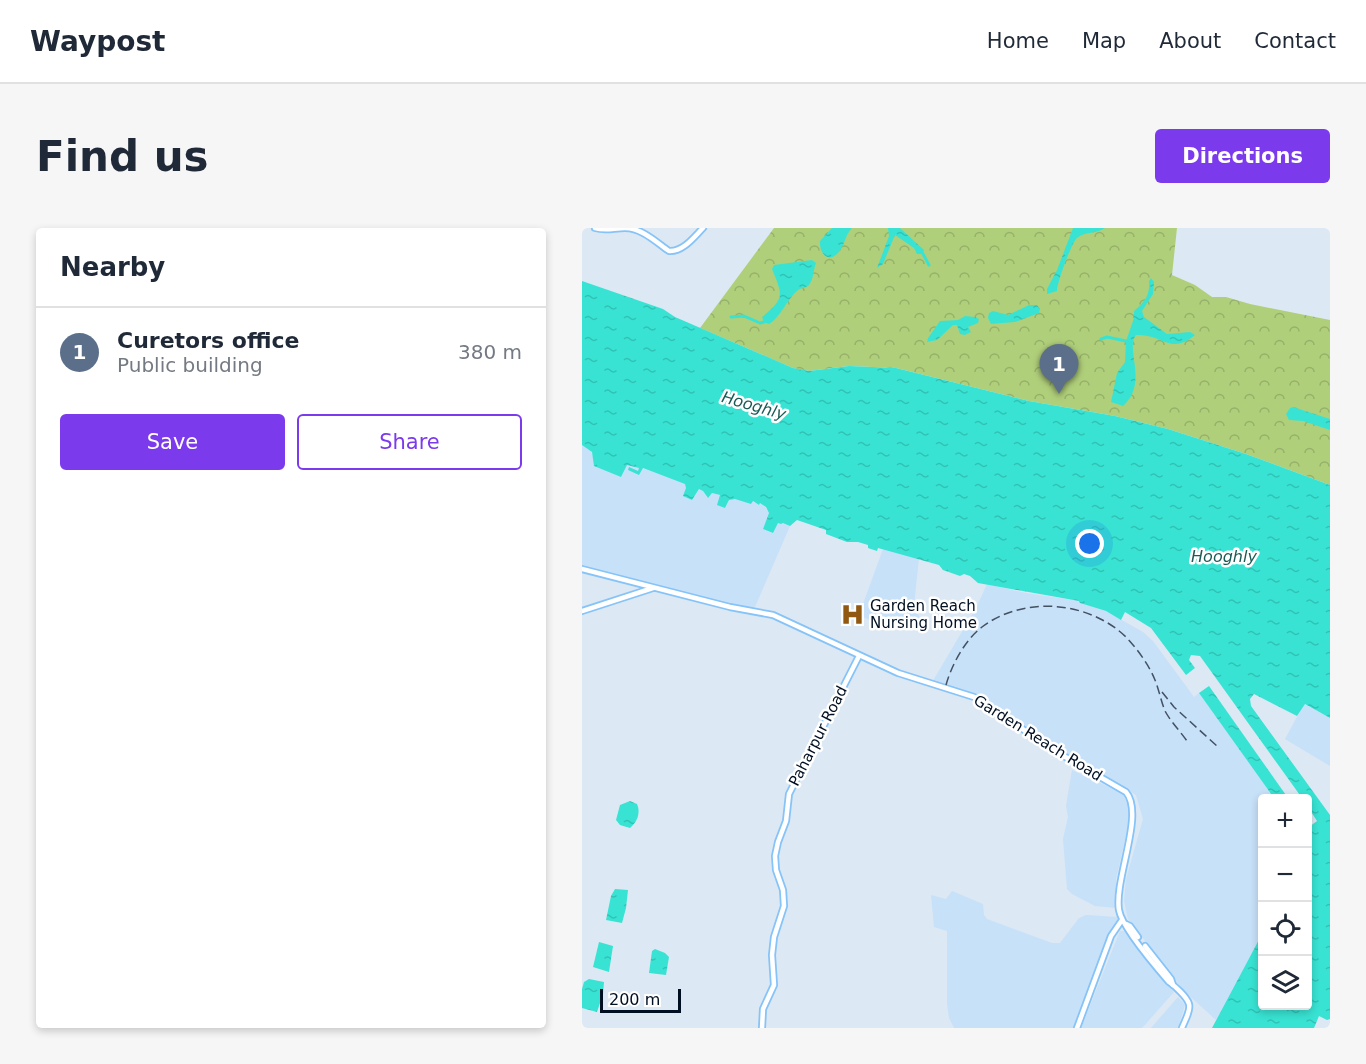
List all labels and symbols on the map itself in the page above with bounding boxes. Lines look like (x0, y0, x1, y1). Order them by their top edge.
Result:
pin: 1 (1040, 344, 1078, 394)
water label: Hooghly (720, 387, 789, 424)
your location (1075, 529, 1104, 558)
water label: Hooghly (1191, 547, 1257, 566)
place label: Garden Reach Nursing Home (870, 597, 977, 632)
hospital icon: Garden Reach Nursing Home (839, 602, 865, 628)
street label: Paharpur Road (785, 683, 851, 789)
street label: Garden Reach Road (970, 691, 1106, 785)
scale bar (600, 986, 681, 1014)

